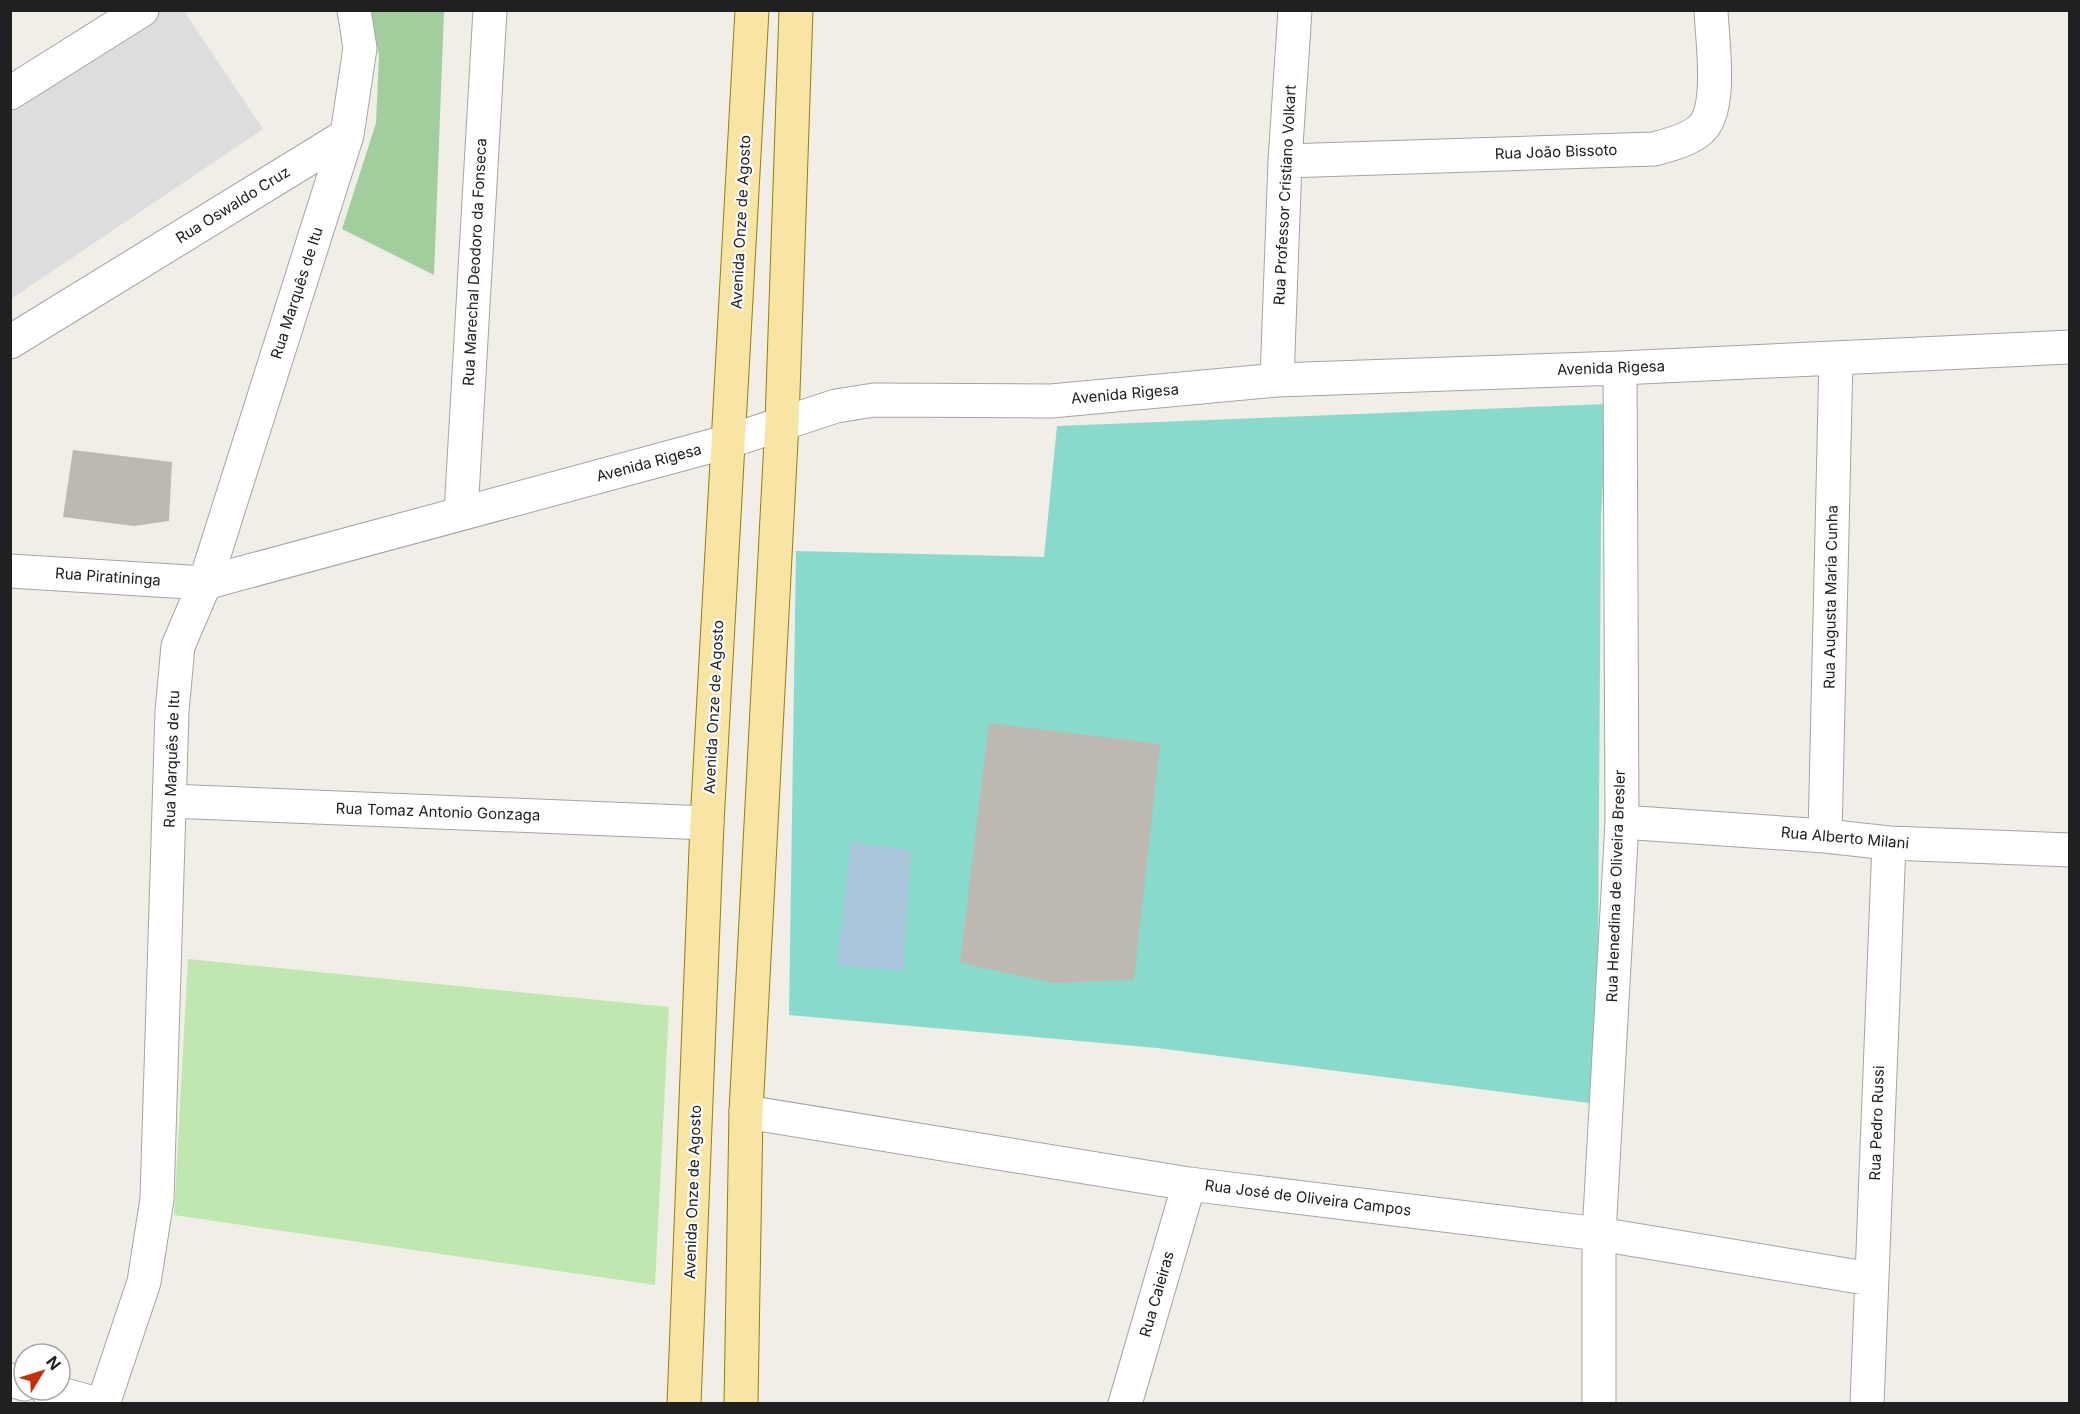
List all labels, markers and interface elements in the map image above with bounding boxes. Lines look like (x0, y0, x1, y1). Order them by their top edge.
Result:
street label: Rua Professor Cristiano Volkart (1269, 84, 1300, 306)
street label: Avenida Onze de Agosto (726, 134, 755, 309)
street label: Rua Marechal Deodoro da Fonseca (459, 138, 490, 386)
street label: Rua João Bissoto (1494, 140, 1618, 163)
street label: Rua Oswaldo Cruz (172, 162, 293, 247)
street label: Rua Marquês de Itu (266, 224, 327, 361)
street label: Avenida Rigesa (1557, 356, 1665, 379)
street label: Avenida Rigesa (1070, 379, 1180, 408)
street label: Avenida Rigesa (594, 439, 704, 486)
street label: Rua Augusta Maria Cunha (1819, 505, 1842, 689)
street label: Rua Piratininga (55, 563, 162, 590)
street label: Avenida Onze de Agosto (699, 619, 728, 794)
street label: Rua Marquês de Itu (160, 690, 183, 828)
street label: Rua Henedina de Oliveira Bresler (1602, 769, 1629, 1003)
street label: Rua Tomaz Antonio Gonzaga (335, 798, 541, 825)
street label: Rua Alberto Milani (1780, 822, 1910, 853)
street label: Rua Pedro Russi (1865, 1065, 1888, 1181)
street label: Avenida Onze de Agosto (680, 1105, 705, 1279)
street label: Rua José de Oliveira Campos (1204, 1175, 1412, 1220)
street label: Rua Caieiras (1135, 1249, 1178, 1339)
north arrow (12, 1342, 72, 1402)
text: N (42, 1352, 65, 1374)

